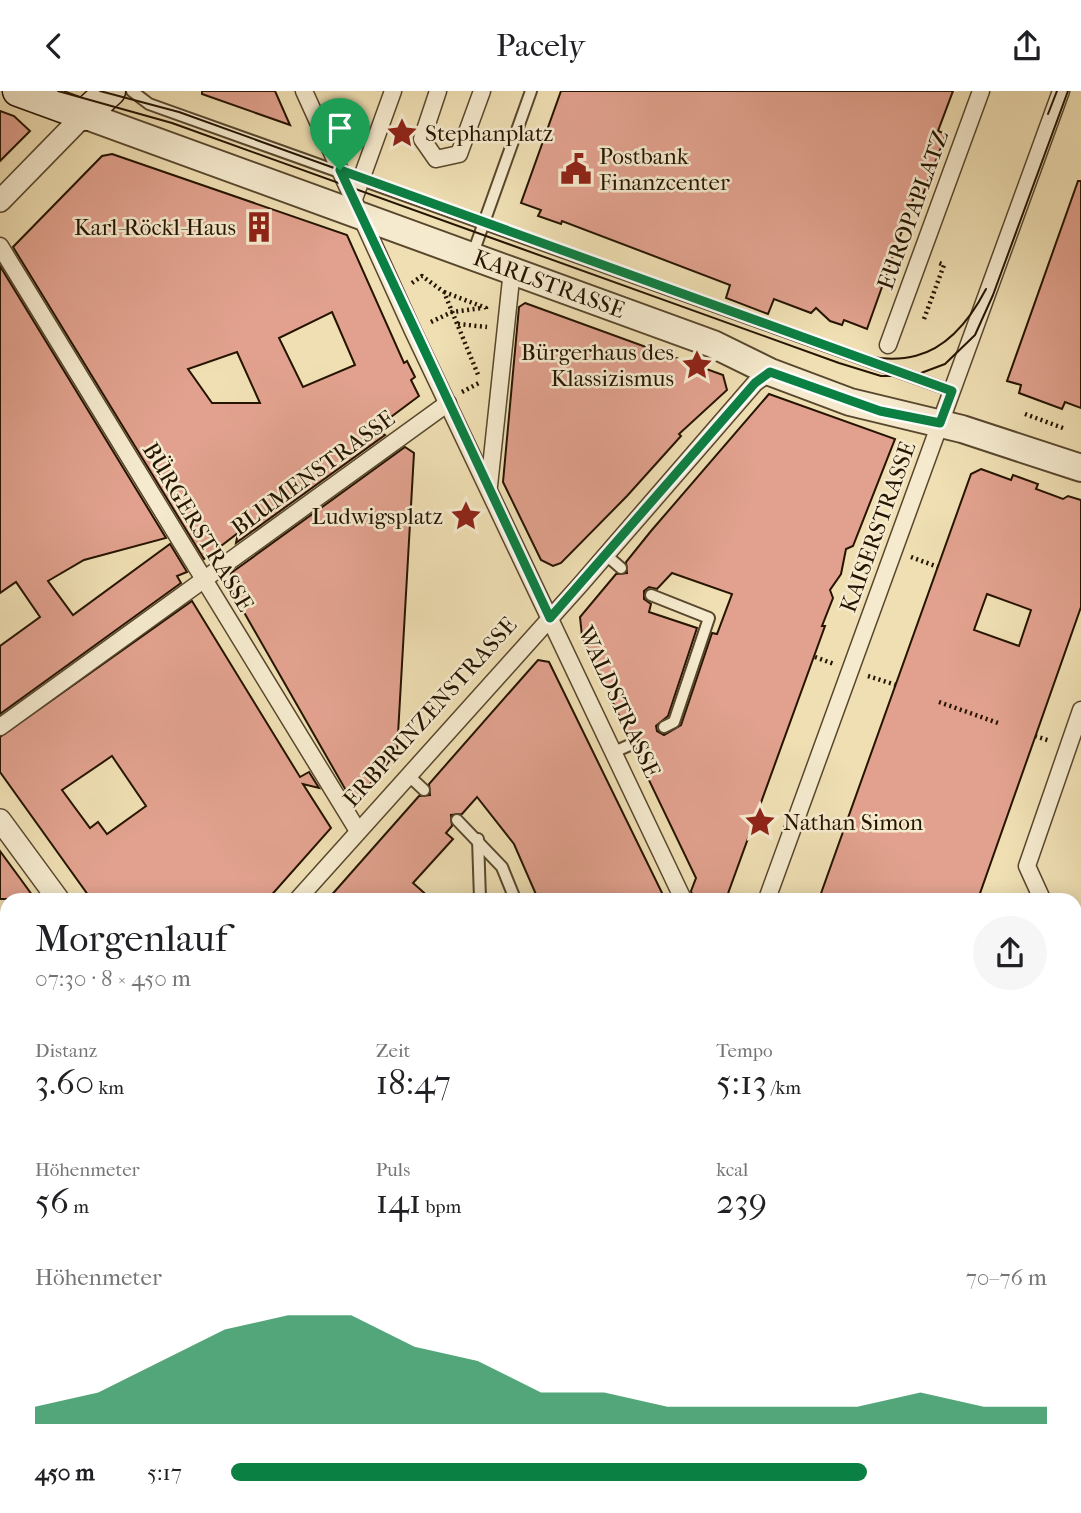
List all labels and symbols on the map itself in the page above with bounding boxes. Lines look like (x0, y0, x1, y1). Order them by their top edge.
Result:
pin (310, 98, 370, 170)
place icon: Stephanplatz (385, 116, 419, 150)
place label: Stephanplatz (425, 120, 553, 147)
street label: EUROPAPLATZ (872, 126, 954, 293)
place label: Postbank Finanzcenter (599, 143, 730, 196)
public building icon: Postbank Finanzcenter (559, 152, 593, 186)
building icon: Karl-Röckl-Haus (242, 210, 276, 244)
place label: Karl-Röckl-Haus (74, 214, 236, 241)
street label: KARLSTRASSE (470, 244, 628, 324)
place label: Bürgerhaus des Klassizismus (521, 339, 674, 392)
place icon: Bürgerhaus des Klassizismus (680, 348, 714, 382)
street label: BLUMENSTRASSE (226, 405, 400, 541)
street label: BÜRGERSTRASSE (137, 438, 259, 616)
street label: KAISERSTRASSE (835, 438, 921, 616)
place icon: Ludwigsplatz (449, 499, 483, 533)
place label: Ludwigsplatz (312, 503, 443, 530)
street label: ERBPRINZENSTRASSE (338, 611, 522, 813)
street label: WALDSTRASSE (572, 621, 666, 782)
place icon: Nathan Simon (743, 805, 777, 839)
place label: Nathan Simon (783, 809, 924, 836)

